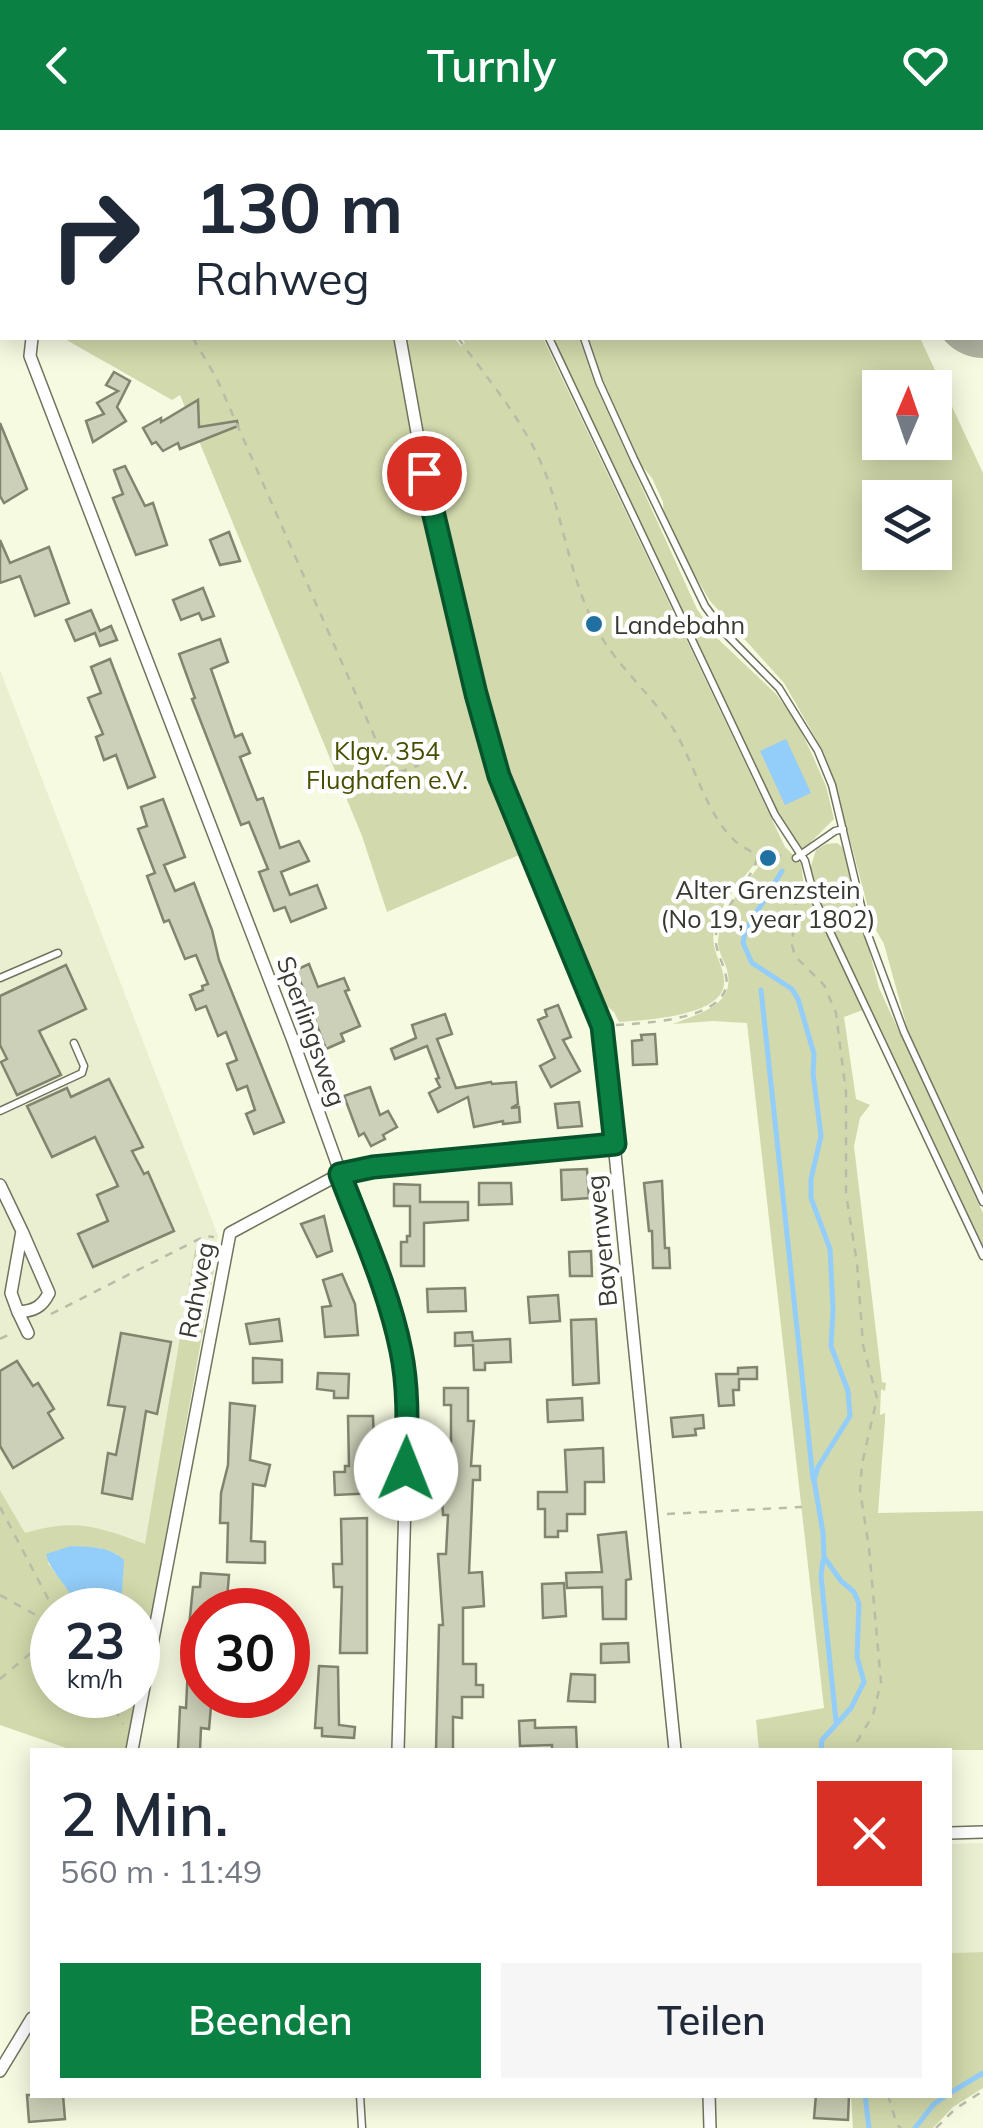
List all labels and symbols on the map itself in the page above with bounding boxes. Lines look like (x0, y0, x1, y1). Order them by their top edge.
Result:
north arrow (862, 370, 952, 460)
pin (382, 431, 467, 516)
place label: Landebahn (614, 609, 745, 640)
marker: Landebahn (583, 613, 605, 635)
park label: Klgv. 354 Flughafen e.V. (306, 735, 468, 795)
marker: Alter Grenzstein (No 19, year 1802) (757, 847, 779, 869)
place label: Alter Grenzstein (No 19, year 1802) (661, 874, 875, 934)
street label: Sperlingsweg (271, 952, 353, 1110)
street label: Bayernweg (579, 1174, 623, 1308)
street label: Rahweg (172, 1239, 220, 1341)
position arrow (354, 1417, 458, 1521)
speed limit sign: 30 (180, 1588, 310, 1718)

